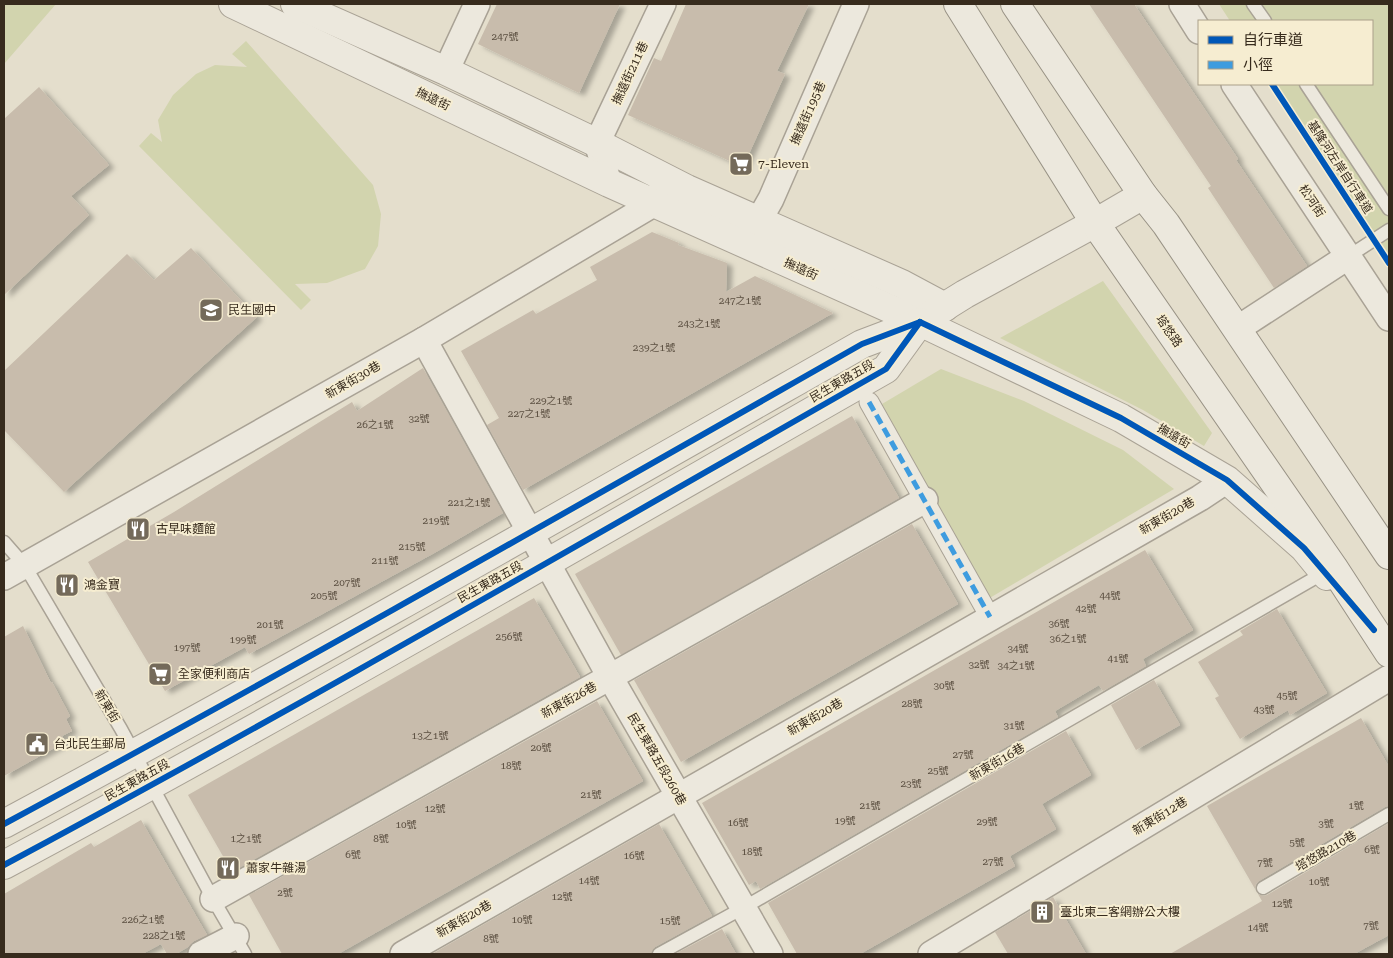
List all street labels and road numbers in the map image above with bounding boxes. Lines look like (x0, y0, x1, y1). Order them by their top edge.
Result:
street label: 撫遠街211巷 (609, 39, 651, 107)
street label: 撫遠街195巷 (788, 79, 828, 147)
street label: 撫遠街 (414, 85, 452, 113)
street label: 基隆河左岸自行車道 (1305, 118, 1375, 216)
street label: 松河街 (1296, 182, 1328, 220)
street label: 撫遠街 (782, 255, 820, 283)
street label: 塔悠路 (1153, 312, 1185, 350)
street label: 民生東路五段 (807, 357, 877, 405)
street label: 新東街30巷 (323, 359, 383, 401)
street label: 撫遠街 (1155, 421, 1193, 451)
street label: 新東街20巷 (1137, 495, 1197, 537)
street label: 民生東路五段 (455, 558, 525, 606)
street label: 新東街26巷 (539, 679, 599, 721)
street label: 新東街 (92, 687, 122, 725)
street label: 新東街20巷 (785, 696, 845, 738)
street label: 民生東路五段260巷 (625, 710, 689, 808)
street label: 新東街16巷 (967, 741, 1027, 783)
street label: 民生東路五段 (102, 756, 172, 804)
street label: 新東街12巷 (1130, 794, 1190, 838)
street label: 塔悠路210巷 (1293, 828, 1359, 874)
street label: 新東街20巷 (434, 898, 494, 940)

